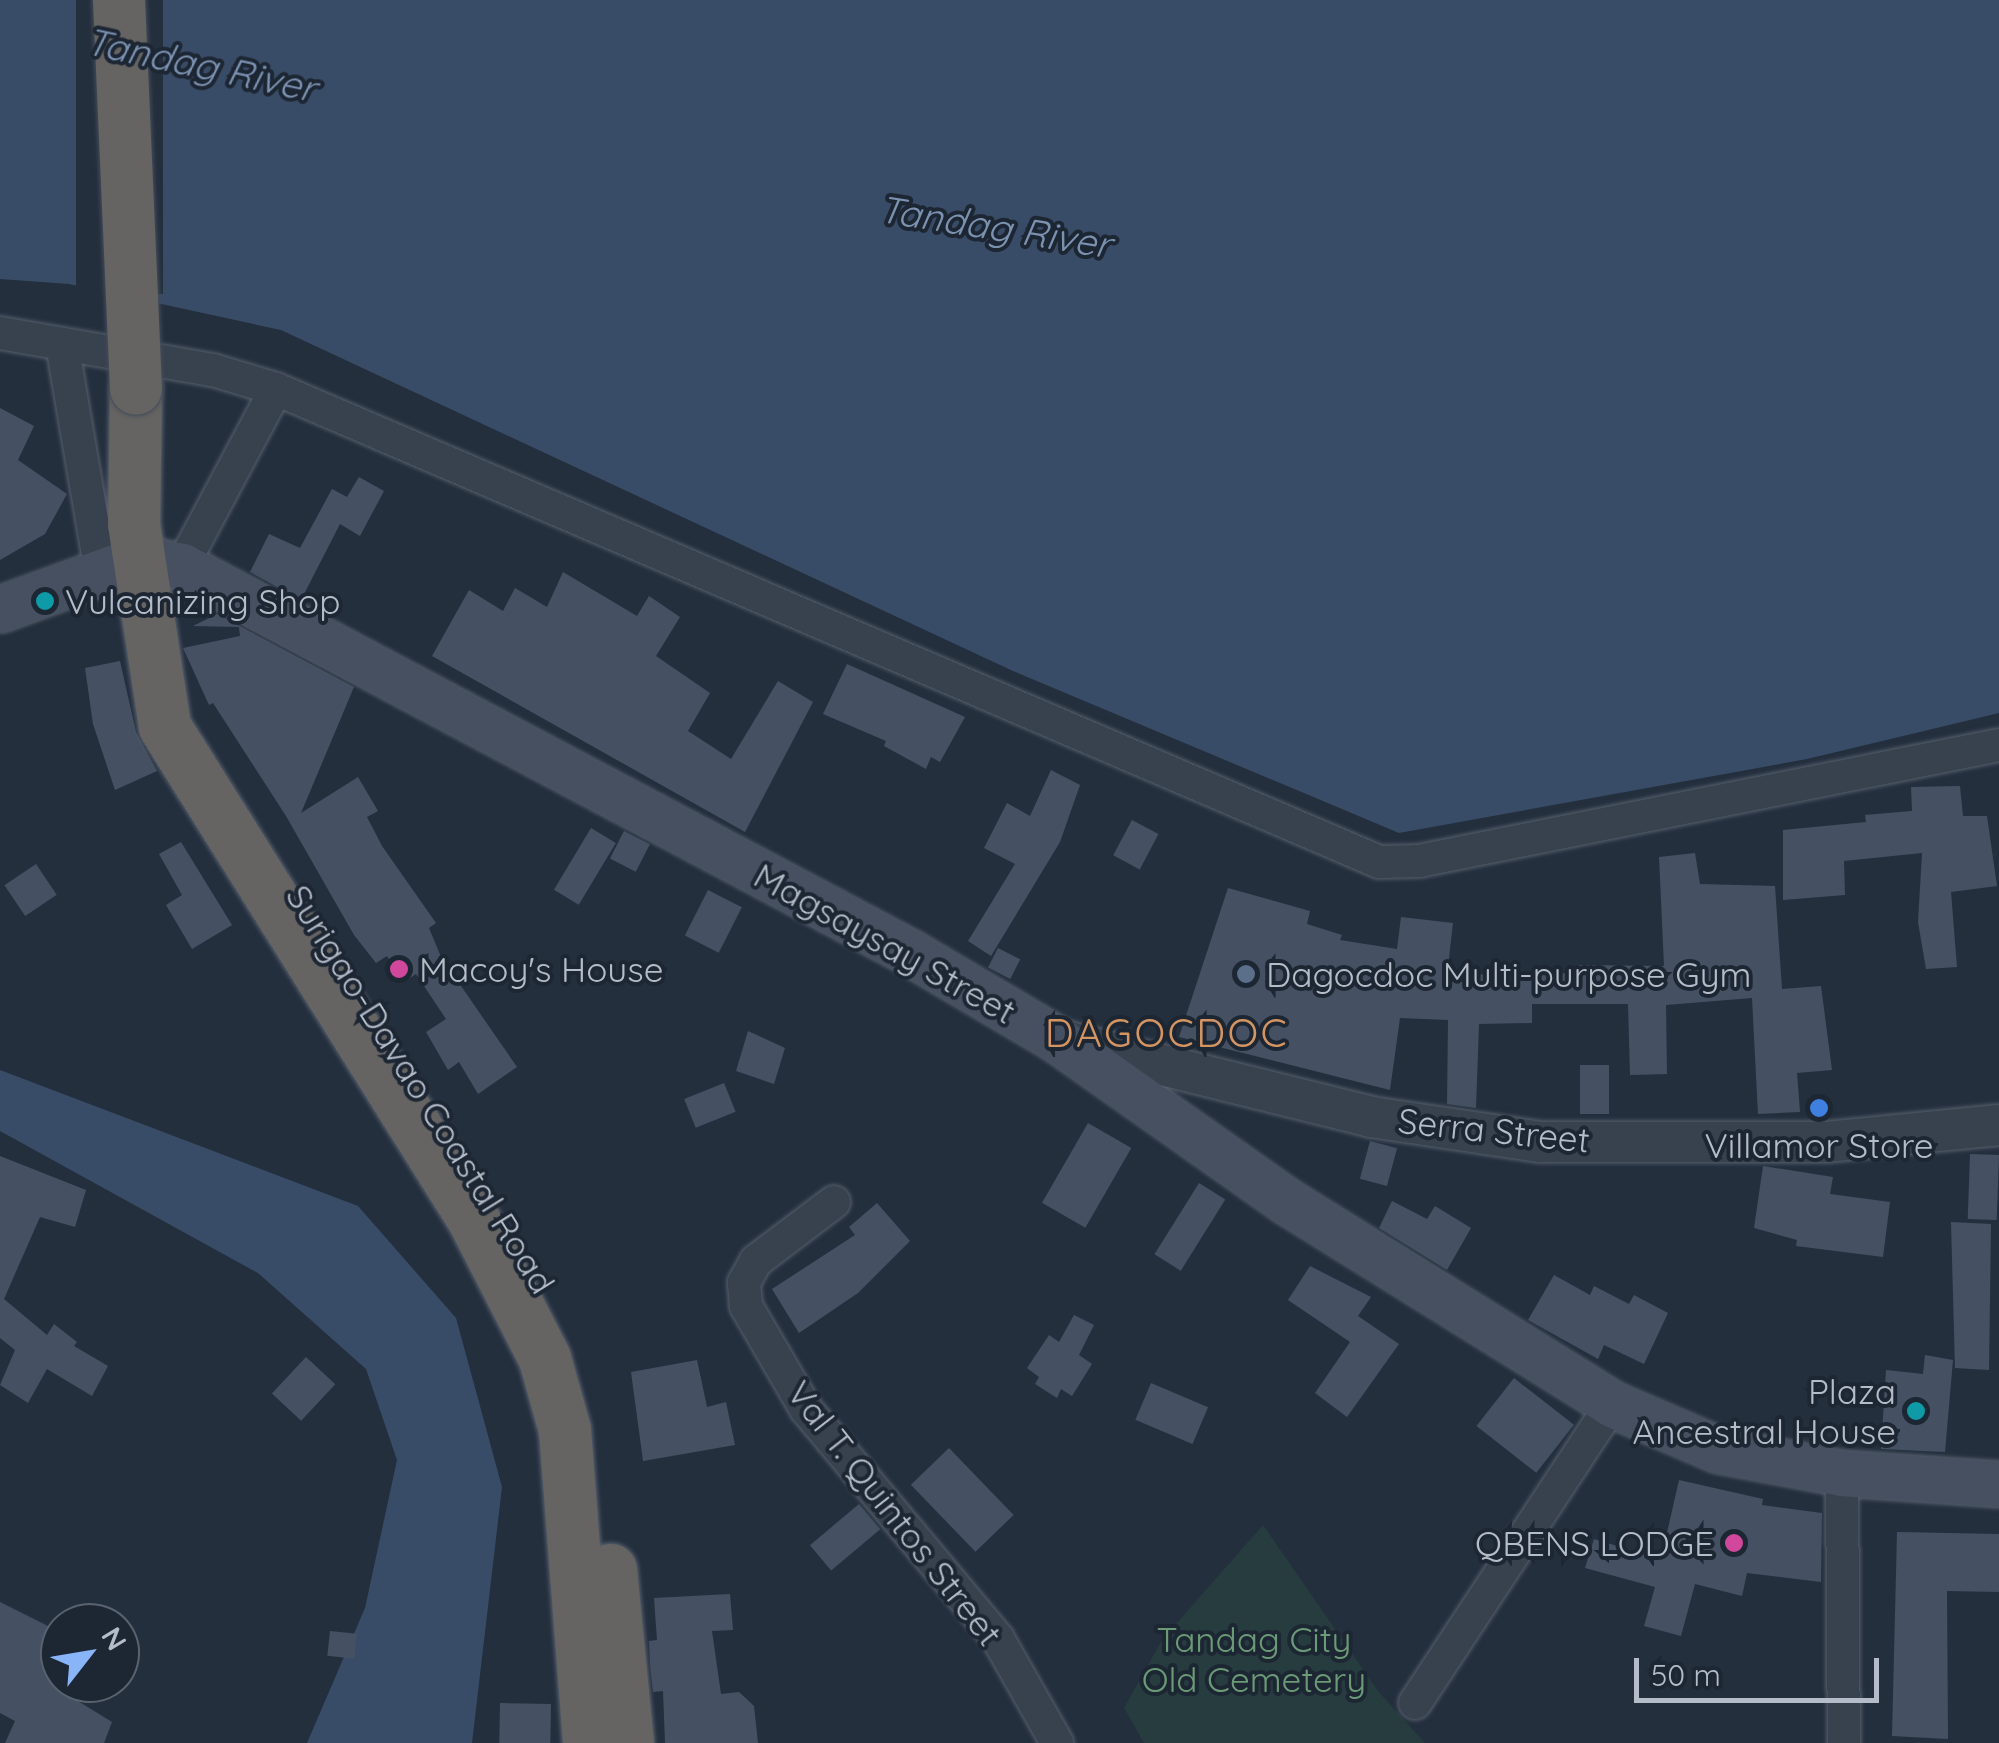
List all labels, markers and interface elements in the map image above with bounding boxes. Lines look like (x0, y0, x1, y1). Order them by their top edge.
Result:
water label: Tandag River (82, 18, 320, 112)
water label: Tandag River (876, 186, 1114, 268)
place label: Vulcanizing Shop (65, 580, 340, 622)
marker: Vulcanizing Shop (34, 590, 56, 612)
street label: Magsaysay Street (747, 854, 1023, 1032)
street label: Surigao-Davao Coastal Road (278, 877, 564, 1301)
place label: Macoy's House (419, 948, 663, 990)
place label: Dagocdoc Multi-purpose Gym (1266, 953, 1751, 995)
marker: Macoy's House (388, 958, 410, 980)
marker: Dagocdoc Multi-purpose Gym (1235, 963, 1257, 985)
district label: DAGOCDOC (1045, 1008, 1289, 1056)
marker: Villamor Store (1808, 1097, 1830, 1119)
street label: Serra Street (1396, 1099, 1592, 1161)
place label: Villamor Store (1704, 1124, 1934, 1166)
place label: Plaza Ancestral House (1633, 1370, 1896, 1452)
street label: Val T. Quintos Street (779, 1372, 1011, 1654)
marker: Plaza Ancestral House (1905, 1400, 1927, 1422)
place label: QBENS LODGE (1475, 1522, 1714, 1564)
marker: QBENS LODGE (1723, 1532, 1745, 1554)
north arrow (40, 1603, 140, 1703)
park label: Tandag City Old Cemetery (1142, 1618, 1366, 1700)
text: N (94, 1620, 135, 1656)
scale bar (1639, 1638, 1884, 1700)
text: 50 m (1651, 1656, 1721, 1694)

